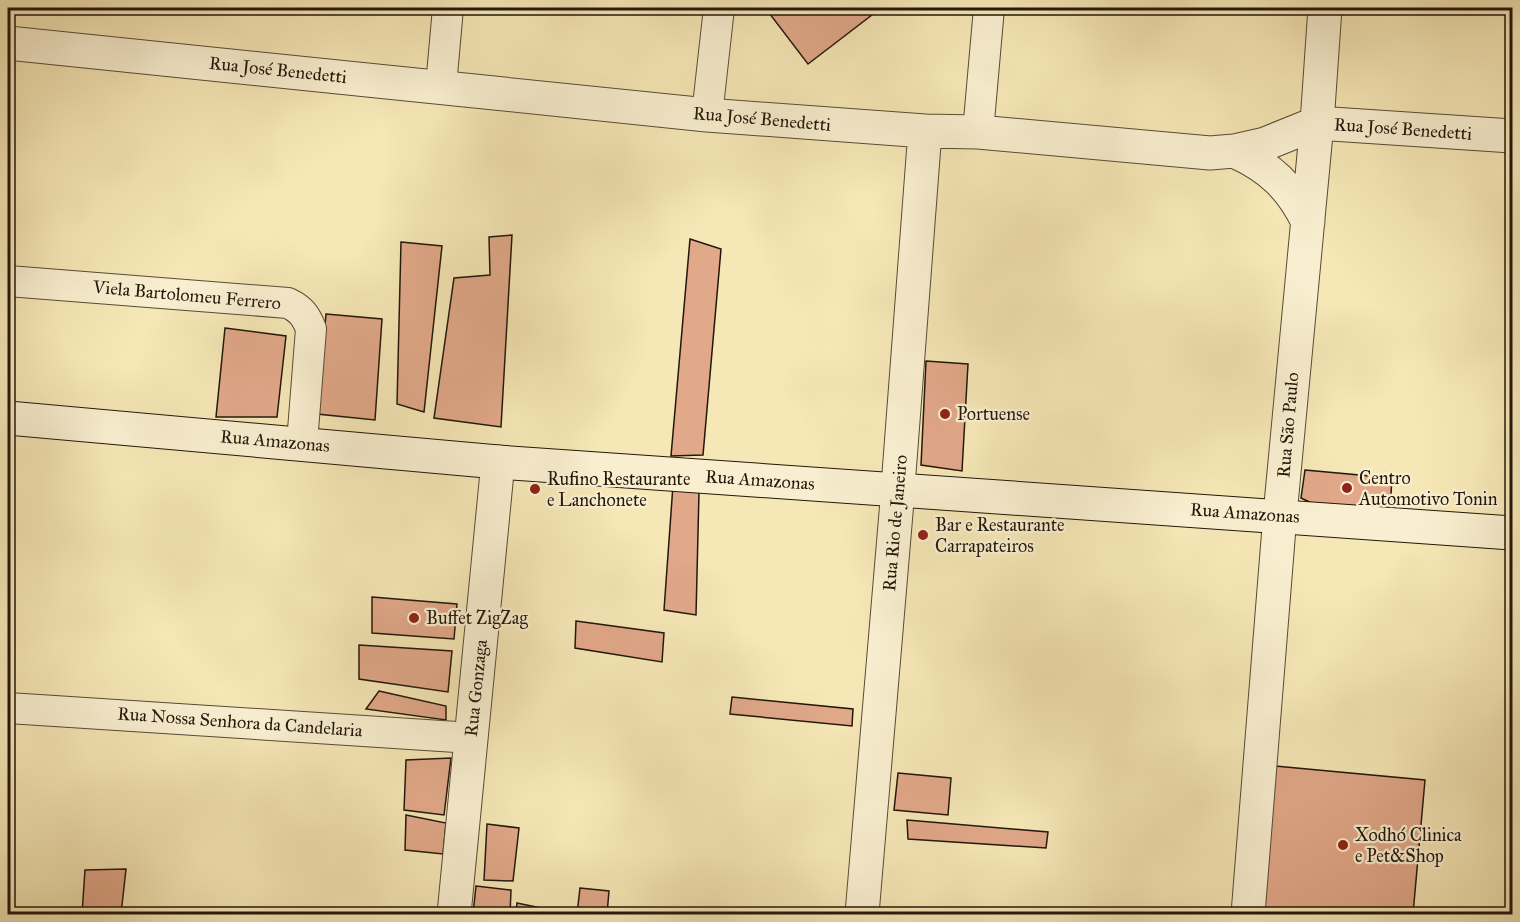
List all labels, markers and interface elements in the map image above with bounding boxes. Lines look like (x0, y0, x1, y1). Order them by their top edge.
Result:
street label: Rua José Benedetti (208, 52, 348, 89)
street label: Rua José Benedetti (692, 102, 832, 137)
street label: Rua José Benedetti (1333, 113, 1473, 146)
street label: Viela Bartolomeu Ferrero (91, 276, 282, 314)
street label: Rua São Paulo (1272, 371, 1304, 479)
place label: Portuense (957, 403, 1030, 425)
marker: Portuense (938, 407, 952, 421)
street label: Rua Amazonas (219, 425, 331, 457)
street label: Rua Rio de Janeiro (878, 454, 913, 592)
street label: Rua Amazonas (704, 465, 816, 495)
place label: Centro Automotivo Tonin (1358, 467, 1498, 510)
place label: Rufino Restaurante e Lanchonete (547, 468, 690, 511)
marker: Centro Automotivo Tonin (1340, 481, 1354, 495)
marker: Rufino Restaurante e Lanchonete (528, 482, 542, 496)
street label: Rua Amazonas (1189, 498, 1301, 528)
place label: Bar e Restaurante Carrapateiros (935, 514, 1065, 557)
marker: Bar e Restaurante Carrapateiros (916, 528, 930, 542)
place label: Buffet ZigZag (426, 607, 528, 630)
marker: Buffet ZigZag (407, 611, 421, 625)
street label: Rua Gonzaga (460, 638, 493, 738)
street label: Rua Nossa Senhora da Candelaria (117, 702, 364, 742)
place label: Xodhó Clinica e Pet&Shop (1355, 824, 1462, 867)
marker: Xodhó Clinica e Pet&Shop (1336, 838, 1350, 852)

